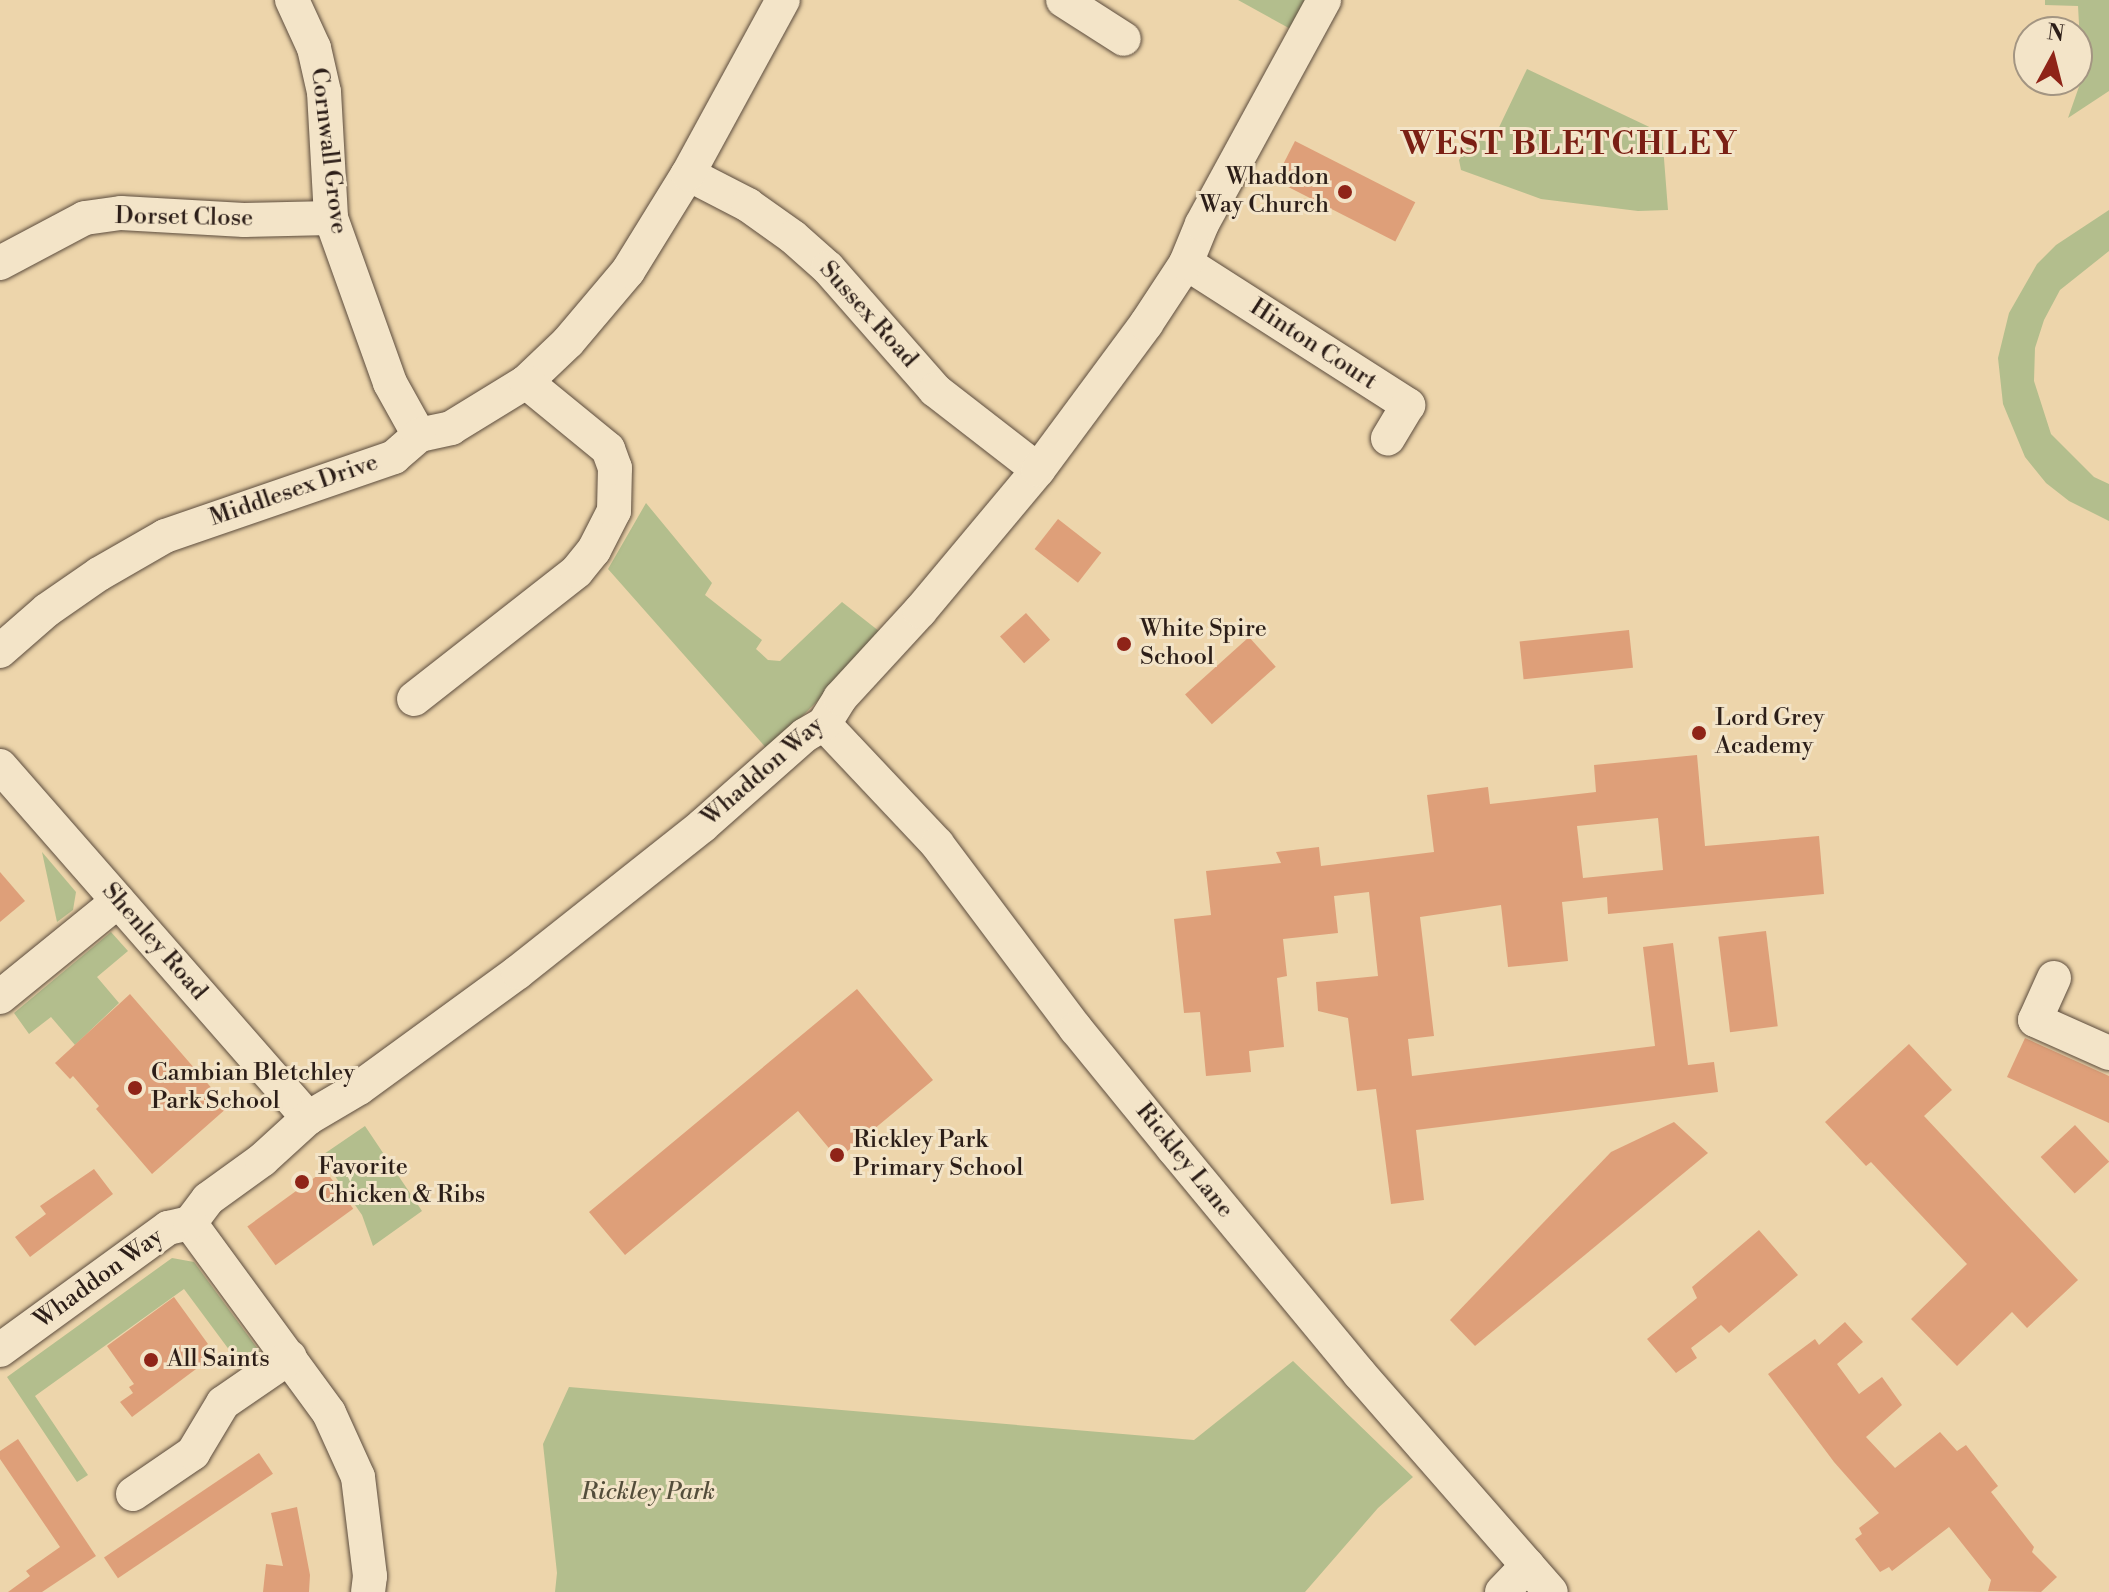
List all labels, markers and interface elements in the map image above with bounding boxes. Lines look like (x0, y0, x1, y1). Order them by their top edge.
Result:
north arrow (2013, 16, 2093, 96)
text: N (2045, 19, 2066, 48)
street label: Cornwall Grove (304, 66, 352, 236)
district label: WEST BLETCHLEY (1401, 125, 1739, 163)
place label: Whaddon Way Church (1199, 164, 1329, 220)
marker: Whaddon Way Church (1336, 183, 1354, 201)
street label: Dorset Close (115, 202, 253, 234)
street label: Sussex Road (813, 256, 923, 374)
street label: Hinton Court (1244, 293, 1382, 397)
street label: Middlesex Drive (206, 449, 382, 533)
place label: White Spire School (1140, 616, 1267, 672)
marker: White Spire School (1115, 635, 1133, 653)
place label: Lord Grey Academy (1715, 705, 1825, 761)
street label: Whaddon Way (696, 711, 830, 833)
marker: Lord Grey Academy (1690, 724, 1708, 742)
street label: Shenley Road (95, 877, 213, 1007)
place label: Cambian Bletchley Park School (151, 1060, 355, 1116)
marker: Cambian Bletchley Park School (126, 1079, 144, 1097)
street label: Rickley Lane (1129, 1098, 1239, 1224)
place label: Rickley Park Primary School (853, 1127, 1023, 1183)
marker: Rickley Park Primary School (828, 1146, 846, 1164)
place label: Favorite Chicken & Ribs (318, 1154, 485, 1210)
marker: Favorite Chicken & Ribs (293, 1173, 311, 1191)
street label: Whaddon Way (29, 1223, 169, 1335)
place label: All Saints (167, 1346, 270, 1374)
marker: All Saints (142, 1351, 160, 1369)
park label: Rickley Park (581, 1479, 715, 1507)

